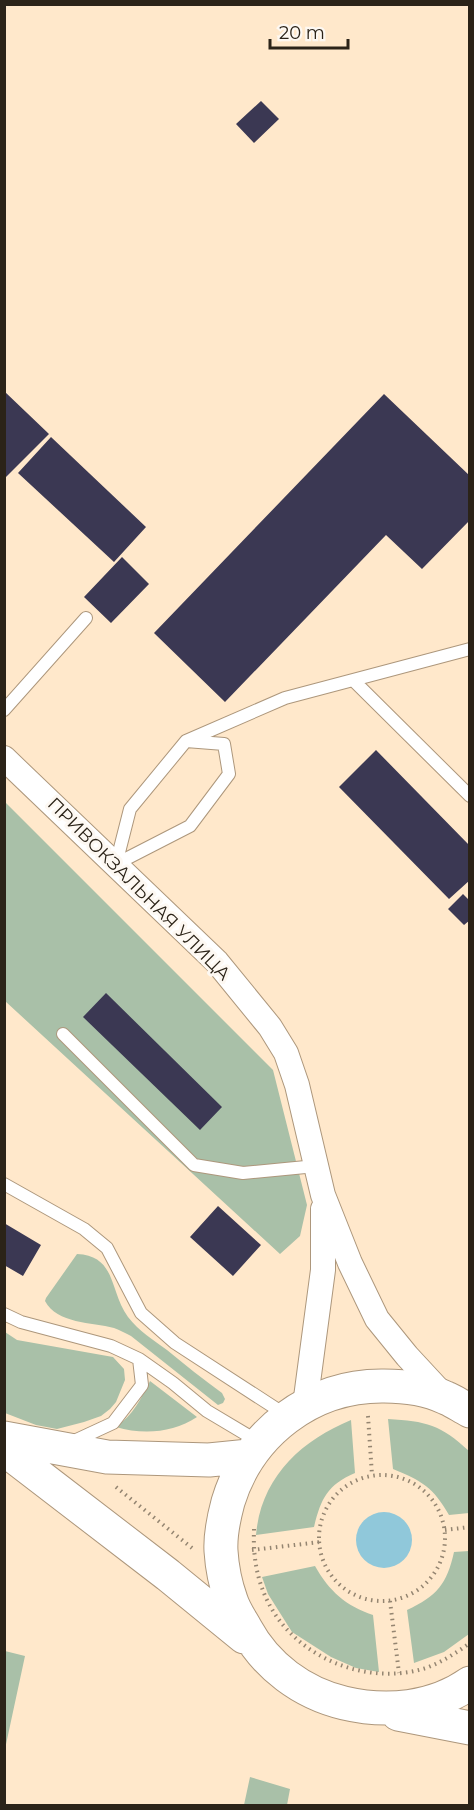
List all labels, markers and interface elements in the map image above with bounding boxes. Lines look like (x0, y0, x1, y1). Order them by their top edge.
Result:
scale bar (270, 12, 348, 50)
text: 20 m (279, 22, 325, 44)
street label: ПРИВОКЗАЛЬНАЯ УЛИЦА (43, 793, 235, 985)

